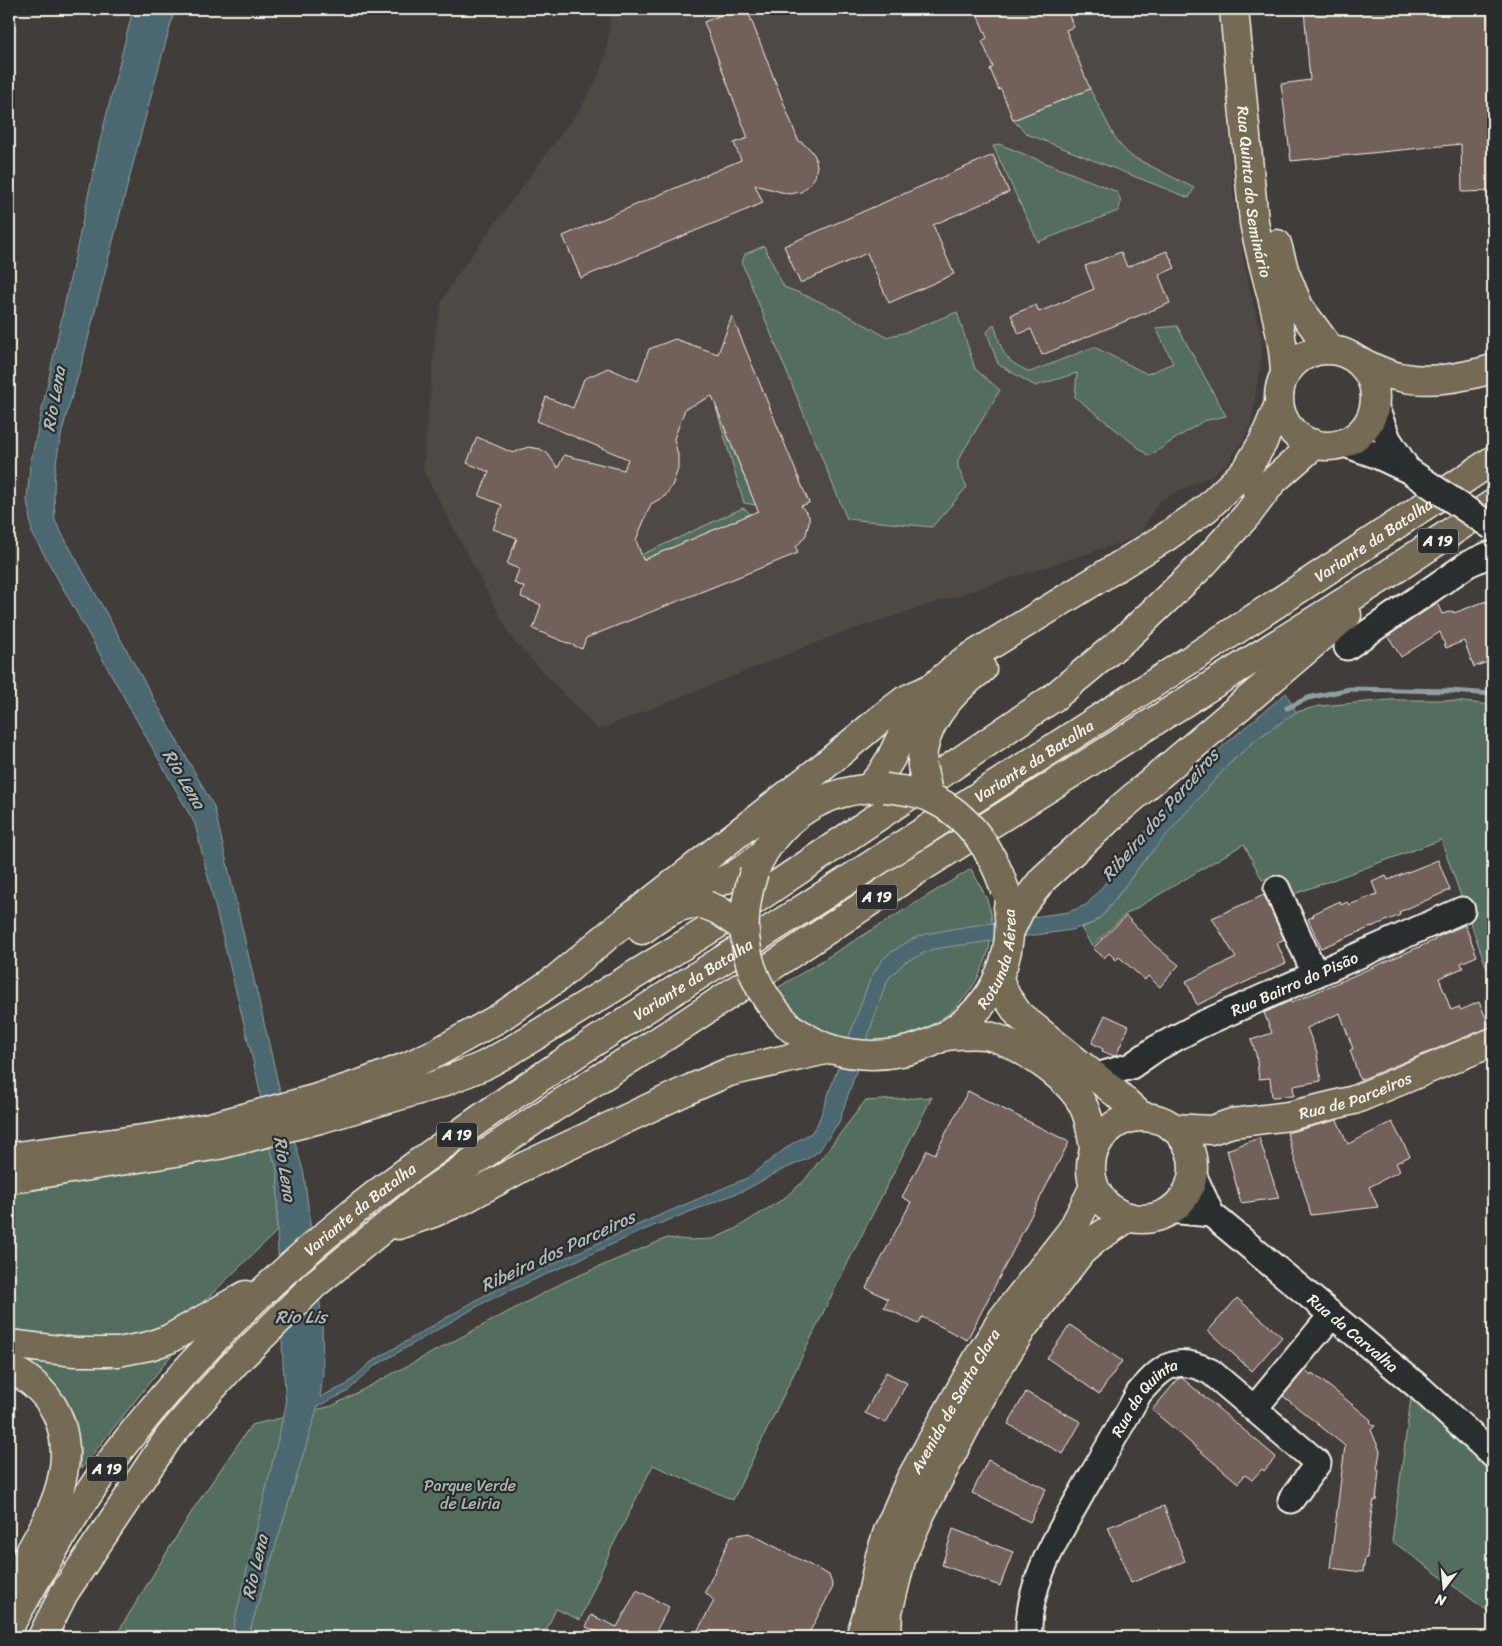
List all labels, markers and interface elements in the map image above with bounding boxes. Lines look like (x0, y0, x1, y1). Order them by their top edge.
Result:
street label: Rua Quinta do Seminário (1229, 105, 1281, 281)
water label: Rio Lena (33, 362, 76, 434)
street label: Variante da Batalha (1308, 489, 1440, 590)
road number: A 19 (1418, 528, 1458, 554)
street label: Variante da Batalha (968, 711, 1100, 810)
water label: Ribeira dos Parceiros (1093, 740, 1228, 889)
water label: Rio Lena (153, 743, 216, 817)
road number: A 19 (857, 884, 897, 910)
street label: Rotunda Aérea (969, 907, 1024, 1015)
street label: Variante da Batalha (627, 929, 759, 1028)
street label: Rua Bairro do Pisão (1226, 943, 1363, 1024)
street label: Rua de Parceiros (1296, 1063, 1417, 1128)
road number: A 19 (437, 1122, 477, 1148)
water label: Rio Lena (264, 1134, 306, 1206)
street label: Variante da Batalha (296, 1154, 423, 1263)
water label: Ribeira dos Parceiros (475, 1200, 642, 1301)
street label: Rua da Carvalha (1301, 1285, 1406, 1380)
water label: Rio Lis (275, 1301, 329, 1333)
street label: Avenida de Santa Clara (901, 1322, 1008, 1480)
street label: Rua da Quinta (1102, 1350, 1181, 1443)
road number: A 19 (87, 1456, 127, 1482)
park label: Parque Verde de Leiria (424, 1471, 516, 1518)
water label: Rio Lena (232, 1530, 278, 1602)
north arrow (1420, 1564, 1470, 1614)
text: N (1432, 1587, 1450, 1614)

